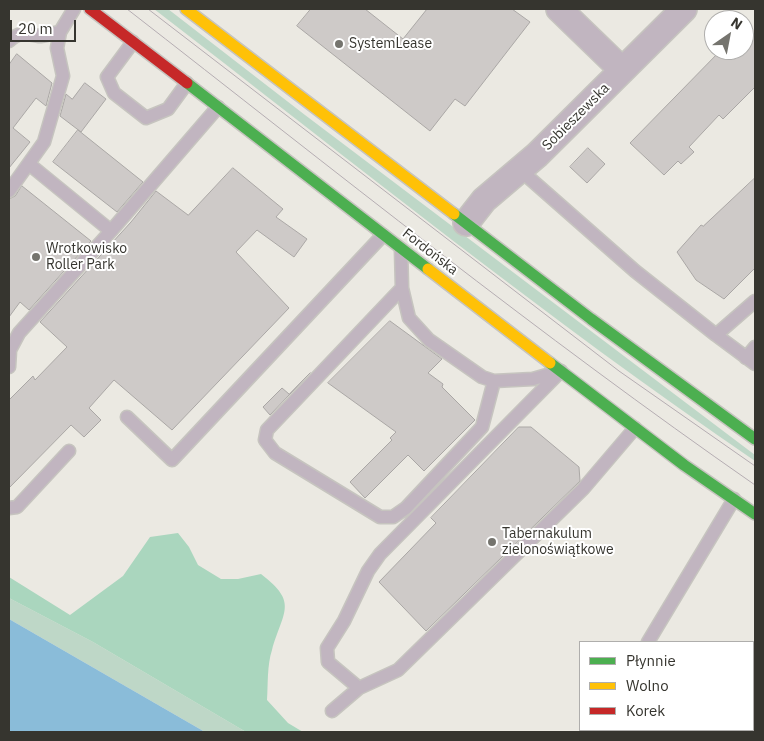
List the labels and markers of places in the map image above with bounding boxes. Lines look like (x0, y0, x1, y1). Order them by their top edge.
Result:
place label: SystemLease (349, 36, 432, 52)
marker: SystemLease (333, 38, 345, 50)
place label: Wrotkowisko Roller Park (46, 241, 127, 274)
marker: Wrotkowisko Roller Park (30, 251, 42, 263)
place label: Tabernakulum zielonoświątkowe (502, 526, 614, 558)
marker: Tabernakulum zielonoświątkowe (486, 536, 498, 548)

